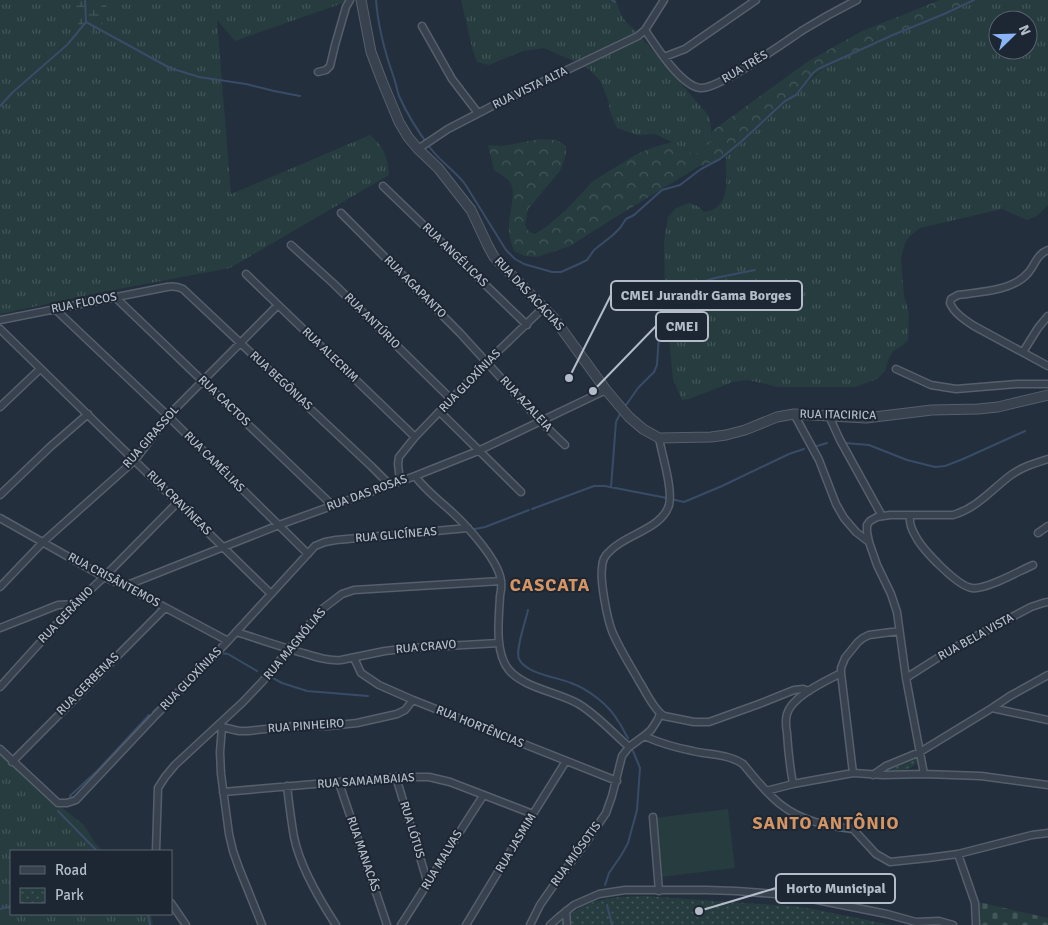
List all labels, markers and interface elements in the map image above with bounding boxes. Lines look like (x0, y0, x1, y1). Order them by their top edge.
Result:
north arrow (988, 10, 1038, 60)
text: N (1015, 22, 1034, 38)
street label: RUA TRÊS (719, 47, 771, 87)
street label: RUA VISTA ALTA (490, 63, 571, 113)
street label: RUA ANGÉLICAS (419, 220, 491, 290)
street label: RUA AGAPANTO (381, 253, 449, 321)
street label: RUA DAS ACÁCIAS (491, 254, 567, 334)
callout: CMEI Jurandir Gama Borges (611, 281, 802, 310)
text: CMEI Jurandir Gama Borges (621, 287, 791, 304)
street label: RUA FLOCOS (50, 289, 118, 317)
street label: RUA ANTÚRIO (341, 290, 403, 352)
callout: CMEI (656, 312, 708, 341)
text: CMEI (666, 318, 698, 335)
street label: RUA ALECRIM (299, 324, 361, 386)
street label: RUA GLOXÍNIAS (436, 346, 504, 416)
street label: RUA BEGÔNIAS (247, 348, 316, 414)
street label: RUA CACTOS (195, 372, 253, 430)
street label: RUA AZALEIA (497, 373, 556, 435)
street label: RUA GIRASSOL (120, 403, 182, 471)
street label: RUA ITACIRICA (799, 407, 877, 423)
street label: RUA CAMÉLIAS (181, 429, 248, 496)
street label: RUA CRAVÍNEAS (144, 468, 215, 539)
street label: RUA DAS ROSAS (325, 471, 410, 515)
street label: RUA GLICÍNEAS (355, 524, 438, 546)
street label: RUA CRISÂNTEMOS (65, 549, 163, 611)
district label: CASCATA (510, 574, 590, 596)
street label: RUA GERÂNIO (35, 583, 97, 647)
street label: RUA MAGNÓLIAS (261, 605, 330, 683)
street label: RUA BELA VISTA (936, 610, 1017, 664)
street label: RUA CRAVO (395, 637, 457, 657)
street label: RUA GLOXÍNIAS (157, 644, 225, 714)
street label: RUA GERBENAS (53, 649, 123, 719)
street label: RUA HORTÊNCIAS (434, 703, 526, 752)
street label: RUA PINHEIRO (267, 716, 345, 736)
street label: RUA SAMAMBAIAS (317, 770, 416, 792)
street label: RUA LÓTUS (396, 800, 428, 861)
street label: RUA JASMIM (492, 811, 540, 875)
district label: SANTO ANTÔNIO (753, 812, 899, 834)
street label: RUA MANACÁS (343, 814, 383, 894)
street label: RUA MIÓSOTIS (548, 818, 605, 889)
street label: RUA MALVAS (418, 827, 466, 893)
legend (10, 850, 172, 915)
text: Road (55, 861, 87, 879)
callout: Horto Municipal (776, 874, 895, 903)
text: Horto Municipal (786, 880, 886, 897)
text: Park (55, 886, 84, 904)

